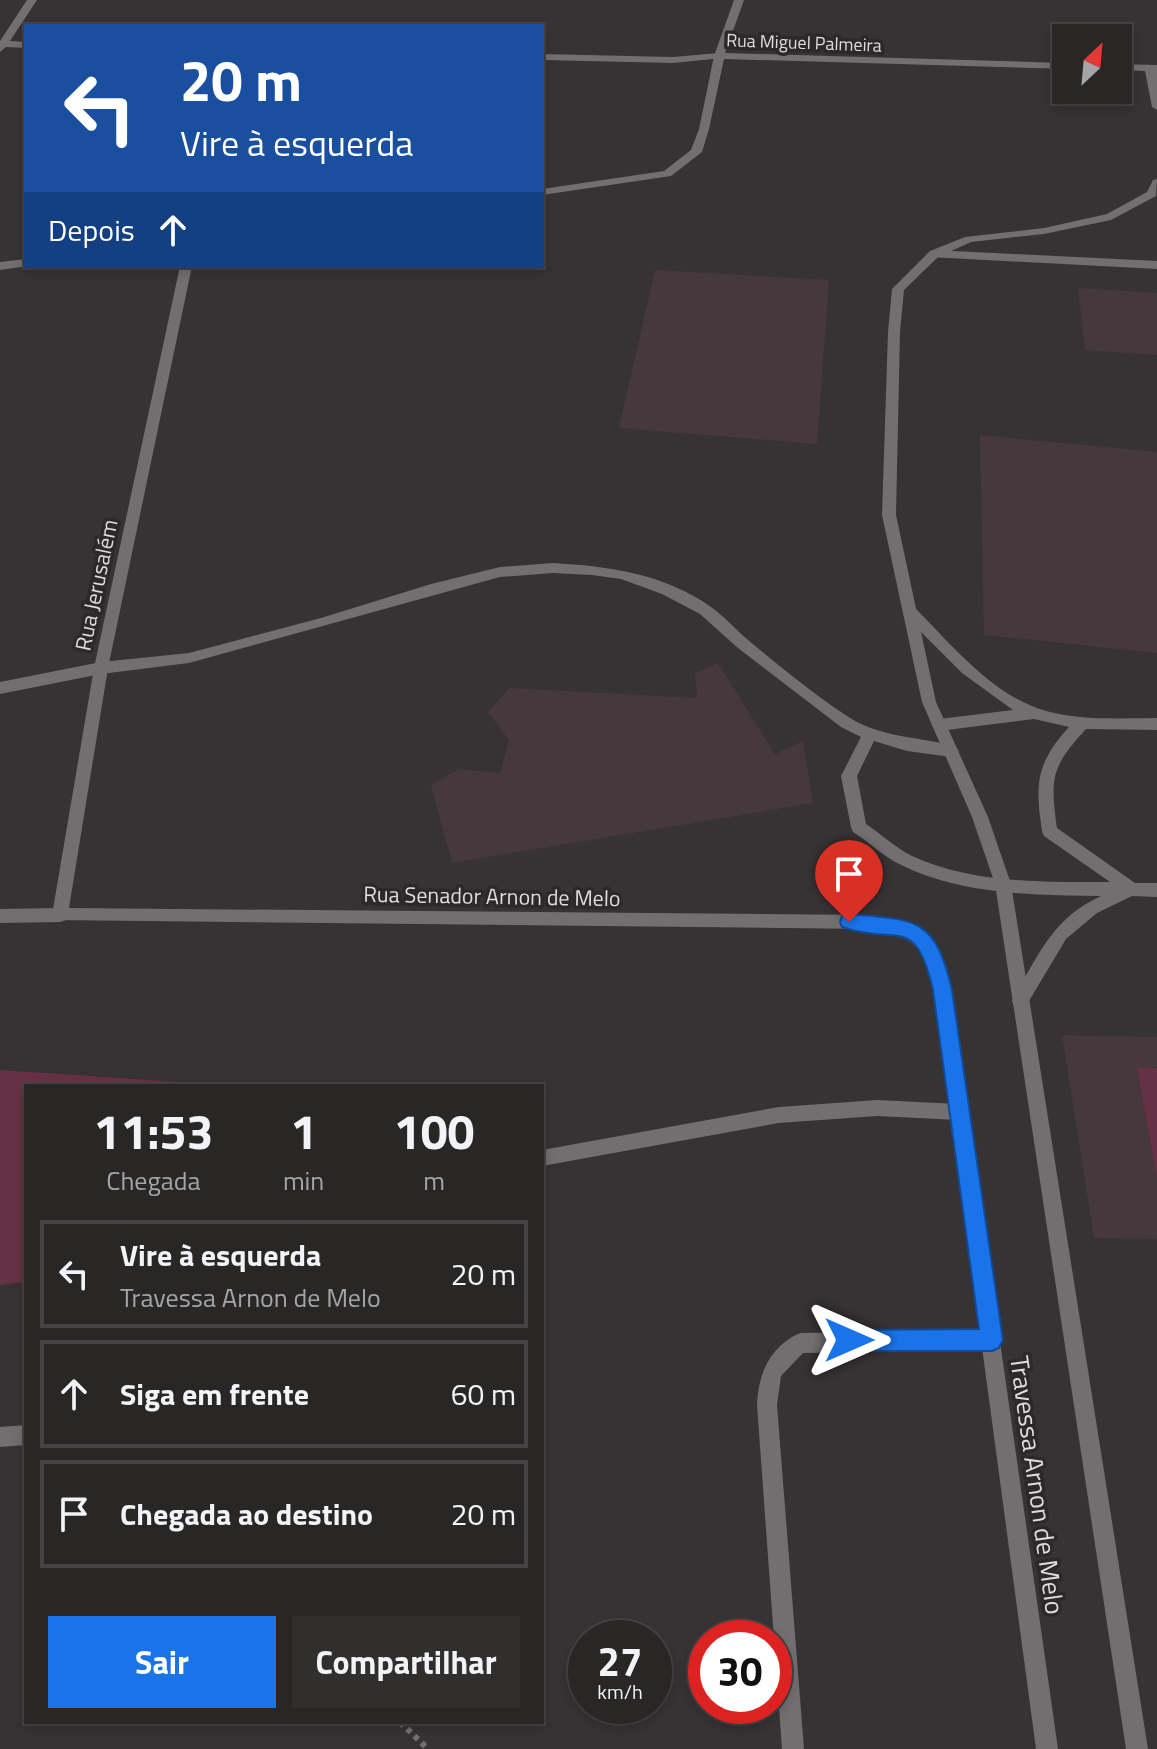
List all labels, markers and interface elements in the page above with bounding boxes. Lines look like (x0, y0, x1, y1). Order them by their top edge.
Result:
north arrow (1052, 24, 1132, 104)
map controls (1052, 24, 1132, 104)
street label: Rua Miguel Palmeira (726, 26, 882, 59)
text: 20 m (180, 38, 302, 123)
icon: left (48, 56, 152, 160)
text: Vire à esquerda (180, 115, 413, 170)
text: Depois (48, 207, 135, 253)
icon: ahead (151, 208, 195, 252)
street label: Rua Jerusalém (65, 516, 127, 654)
pin (815, 840, 883, 922)
icon: arrive (827, 852, 871, 896)
street label: Rua Senador Arnon de Melo (363, 877, 621, 915)
text: 11:53 (94, 1095, 213, 1168)
text: 1 (290, 1095, 317, 1168)
text: 100 (394, 1095, 474, 1168)
text: Chegada (106, 1161, 201, 1200)
text: min (283, 1161, 324, 1200)
text: m (423, 1161, 445, 1200)
text: Vire à esquerda (120, 1232, 321, 1278)
text: 20 m (451, 1251, 516, 1297)
icon: left (52, 1252, 96, 1296)
text: Travessa Arnon de Melo (120, 1278, 381, 1317)
position arrow (807, 1298, 891, 1382)
street label: Travessa Arnon de Melo (1000, 1353, 1075, 1617)
text: Siga em frente (120, 1371, 309, 1417)
text: 60 m (451, 1371, 516, 1417)
icon: ahead (52, 1372, 96, 1416)
text: Chegada ao destino (120, 1491, 373, 1537)
text: 20 m (451, 1491, 516, 1537)
icon: arrive (52, 1492, 96, 1536)
button: Sair (48, 1616, 276, 1708)
button: Compartilhar (292, 1616, 520, 1708)
speed limit sign: 30 (688, 1620, 792, 1724)
text: 27 (598, 1631, 642, 1692)
text: km/h (597, 1676, 643, 1707)

